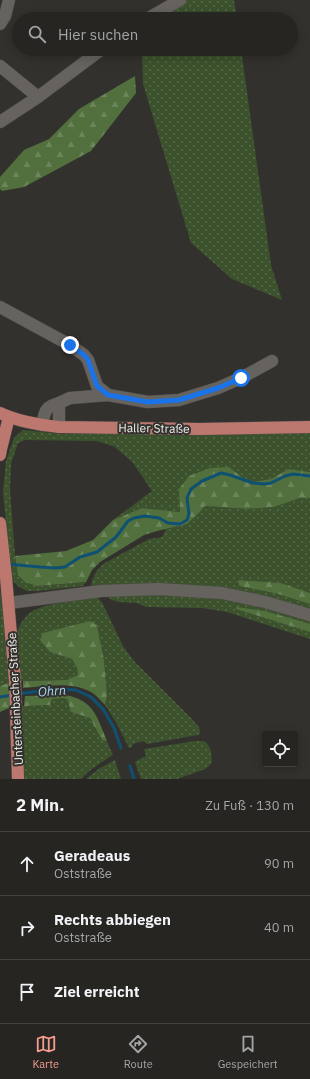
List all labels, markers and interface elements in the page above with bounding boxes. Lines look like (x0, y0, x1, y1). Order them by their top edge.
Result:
search box (12, 12, 298, 56)
icon: search (26, 23, 48, 45)
text: Hier suchen (58, 25, 138, 44)
route end (61, 336, 79, 354)
route start (232, 369, 250, 387)
street label: Haller Straße (118, 420, 190, 436)
street label: Untersteinbacher Straße (4, 632, 26, 766)
water label: Ohrn (37, 682, 67, 700)
map controls (262, 731, 298, 767)
button: locate (262, 731, 298, 767)
text: 2 Min. (16, 794, 64, 816)
text: Zu Fuß · 130 m (205, 797, 294, 814)
text: Geradeaus (54, 846, 130, 865)
icon: ahead (16, 853, 38, 875)
text: 90 m (264, 855, 294, 872)
text: Oststraße (54, 865, 112, 882)
text: Rechts abbiegen (54, 910, 171, 929)
icon: right (16, 917, 38, 939)
text: 40 m (264, 919, 294, 936)
text: Oststraße (54, 929, 112, 946)
icon: arrive (16, 981, 38, 1003)
text: Ziel erreicht (54, 982, 140, 1001)
tab: Karte (32, 1033, 59, 1071)
tab: Route (124, 1033, 153, 1071)
tab: Gespeichert (218, 1033, 278, 1071)

